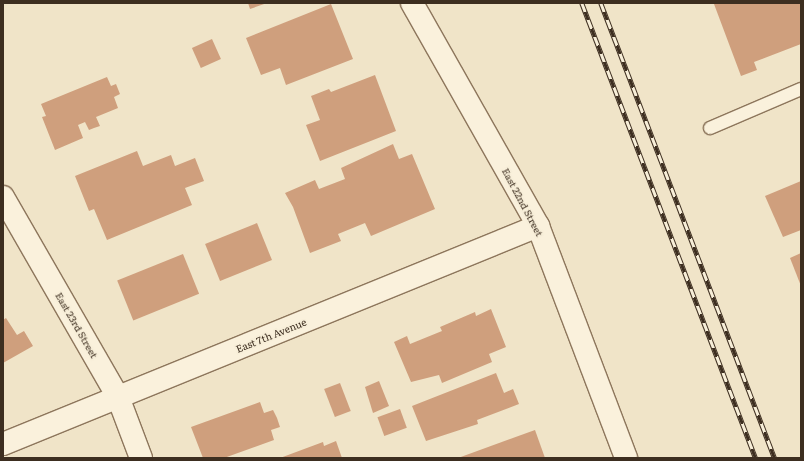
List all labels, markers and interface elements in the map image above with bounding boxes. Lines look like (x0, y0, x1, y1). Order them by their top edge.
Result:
street label: East 22nd Street (500, 166, 546, 238)
street label: East 23rd Street (53, 290, 101, 360)
street label: East 7th Avenue (234, 315, 308, 355)

